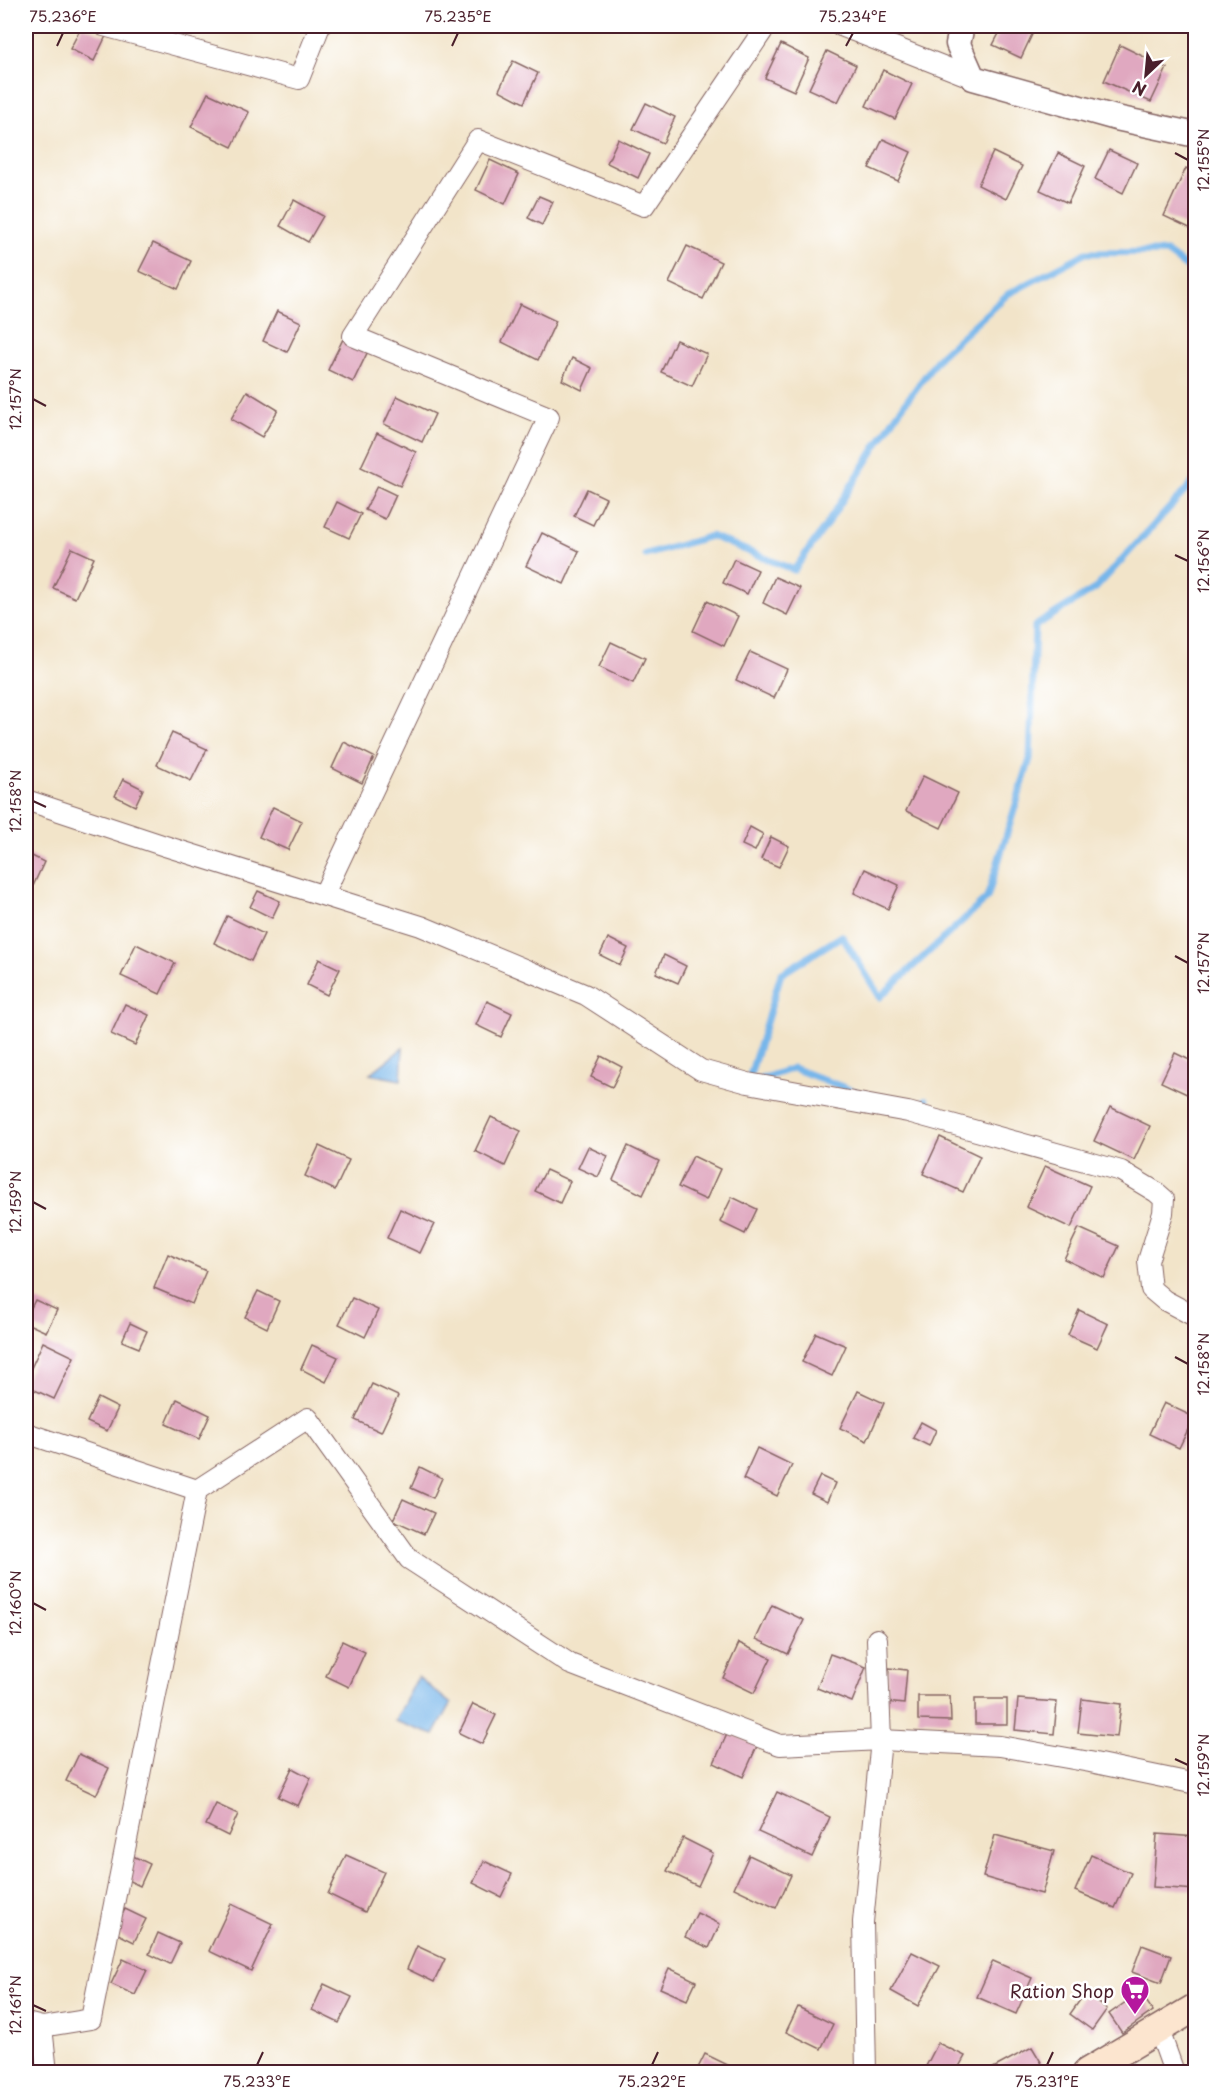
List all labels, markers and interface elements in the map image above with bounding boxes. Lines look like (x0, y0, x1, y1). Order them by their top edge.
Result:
text: 75.236°E (29, 4, 97, 27)
text: 75.235°E (424, 4, 492, 27)
text: 75.234°E (819, 4, 887, 27)
north arrow (1116, 45, 1176, 105)
text: N (1128, 76, 1150, 103)
text: 12.155°N (1191, 128, 1214, 192)
text: 12.157°N (3, 368, 26, 430)
text: 12.156°N (1191, 529, 1214, 593)
text: 12.158°N (3, 769, 26, 833)
text: 12.157°N (1191, 932, 1214, 994)
text: 12.159°N (3, 1170, 26, 1234)
text: 12.158°N (1191, 1332, 1214, 1396)
text: 12.160°N (3, 1570, 26, 1636)
text: 12.159°N (1191, 1733, 1214, 1797)
supermarket icon: Ration Shop (1119, 1974, 1151, 2016)
text: 12.161°N (3, 1975, 26, 2035)
place label: Ration Shop (1010, 1977, 1114, 2004)
text: 75.233°E (223, 2069, 291, 2092)
text: 75.232°E (618, 2069, 686, 2092)
text: 75.231°E (1015, 2069, 1079, 2092)

